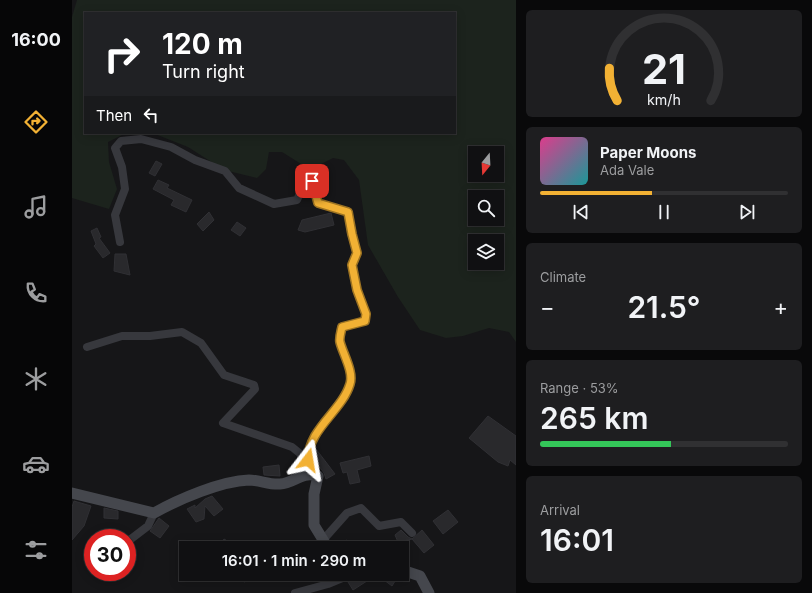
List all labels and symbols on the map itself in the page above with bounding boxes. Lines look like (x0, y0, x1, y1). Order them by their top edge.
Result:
north arrow (468, 146, 504, 182)
pin (295, 164, 329, 198)
position arrow (287, 439, 329, 481)
speed limit sign: 30 (84, 529, 136, 581)

